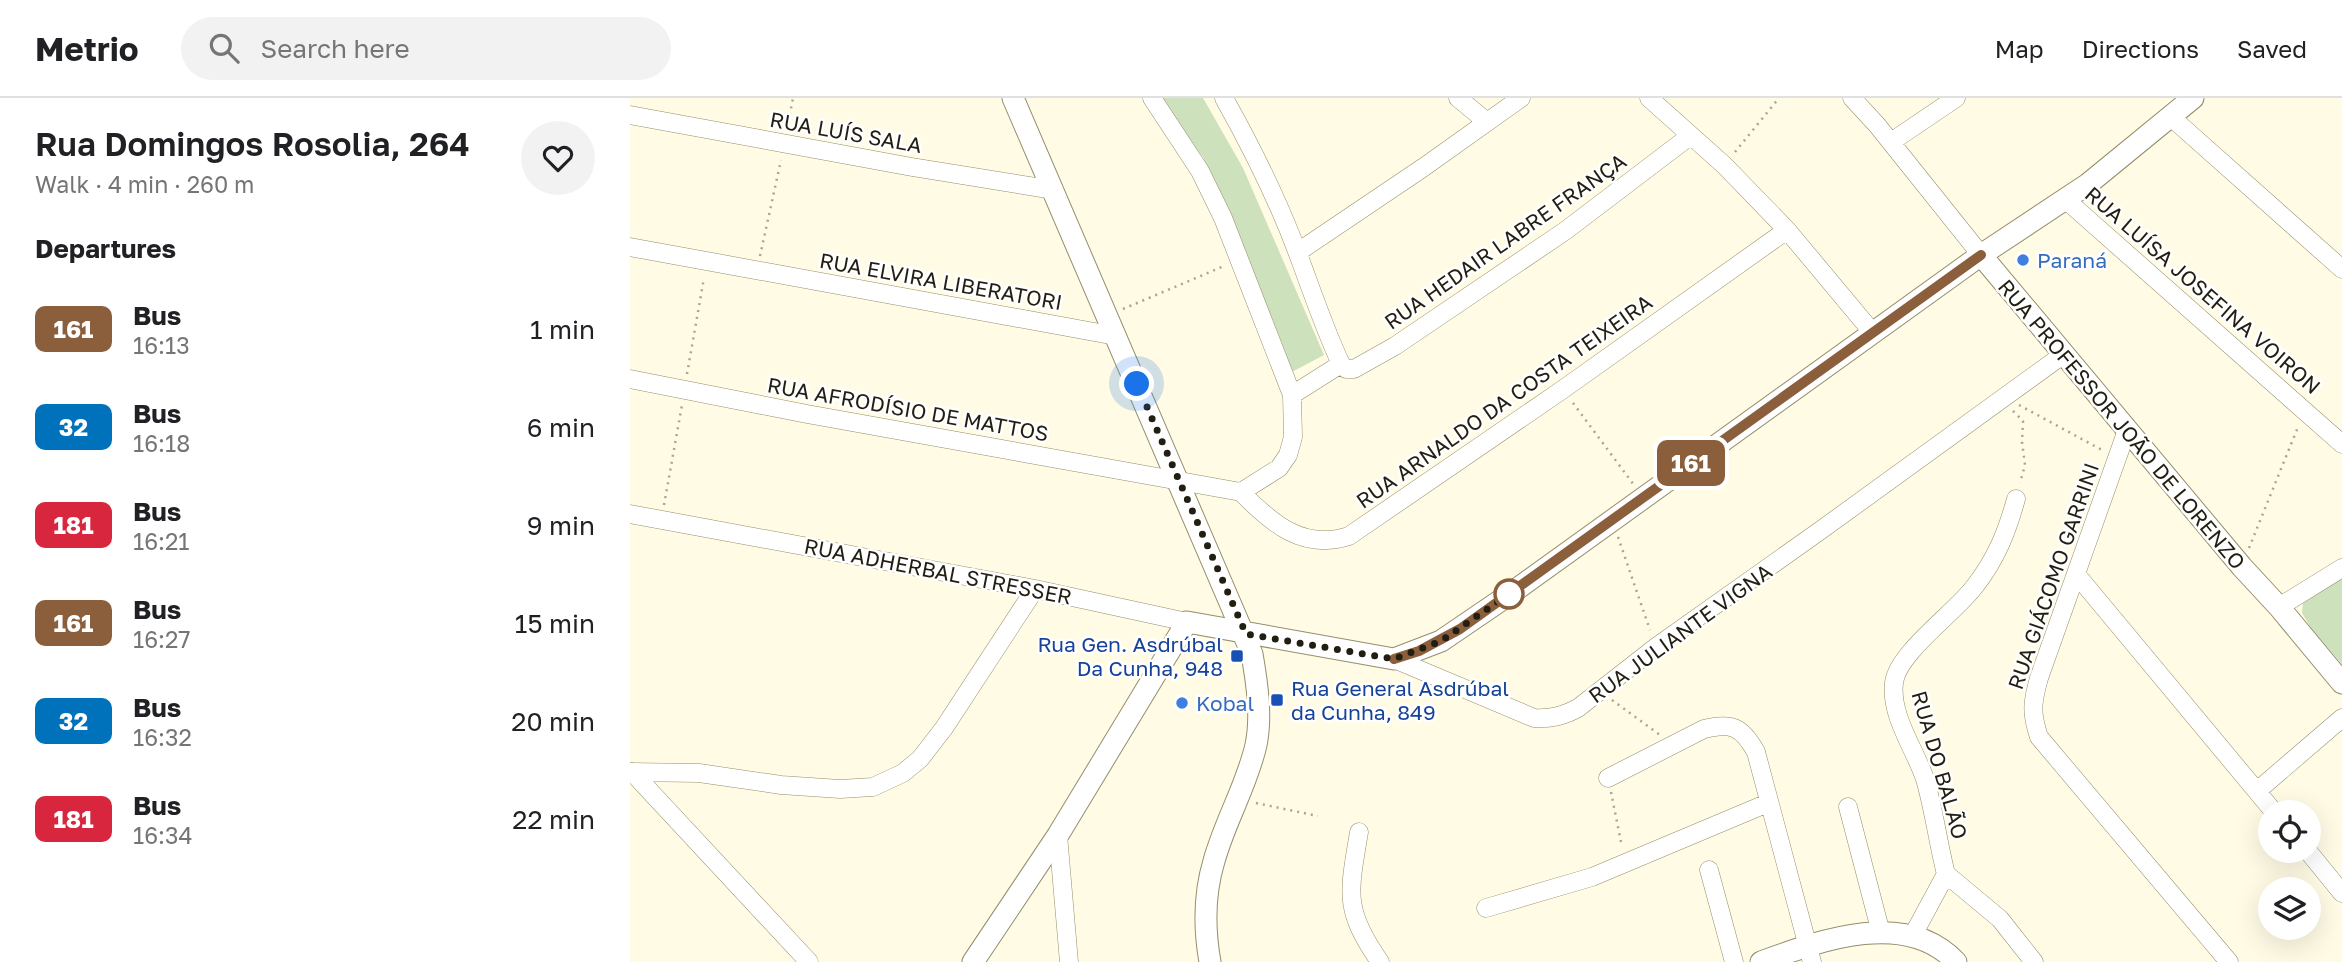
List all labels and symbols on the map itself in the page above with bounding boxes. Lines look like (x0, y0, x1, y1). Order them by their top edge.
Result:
street label: RUA LUÍS SALA (768, 106, 924, 158)
street label: RUA HEDAIR LABRE FRANÇA (1379, 147, 1631, 335)
street label: RUA LUÍSA JOSEFINA VOIRON (2080, 181, 2326, 399)
street label: RUA ELVIRA LIBERATORI (818, 247, 1064, 315)
place label: Paraná (2037, 247, 2107, 273)
marker: Paraná (2015, 252, 2031, 268)
street label: RUA PROFESSOR JOÃO DE LORENZO (1993, 274, 2251, 574)
street label: RUA ARNALDO DA COSTA TEIXEIRA (1351, 288, 1657, 514)
your location (1119, 366, 1154, 401)
street label: RUA AFRODÍSIO DE MATTOS (765, 371, 1051, 447)
line badge: 161 (1651, 440, 1731, 486)
street label: RUA GIÁCOMO GARRINI (2002, 459, 2104, 693)
street label: RUA ADHERBAL STRESSER (802, 532, 1074, 610)
street label: RUA JULIANTE VIGNA (1583, 558, 1777, 708)
unlabelled marker (1494, 579, 1524, 609)
place label: Rua Gen. Asdrúbal Da Cunha, 948 (1037, 631, 1223, 681)
marker: Rua Gen. Asdrúbal Da Cunha, 948 (1229, 648, 1245, 664)
place label: Rua General Asdrúbal da Cunha, 849 (1291, 675, 1509, 725)
street label: RUA DO BALÃO (1906, 688, 1974, 842)
place label: Kobal (1196, 690, 1254, 716)
marker: Rua General Asdrúbal da Cunha, 849 (1269, 692, 1285, 708)
marker: Kobal (1174, 695, 1190, 711)

